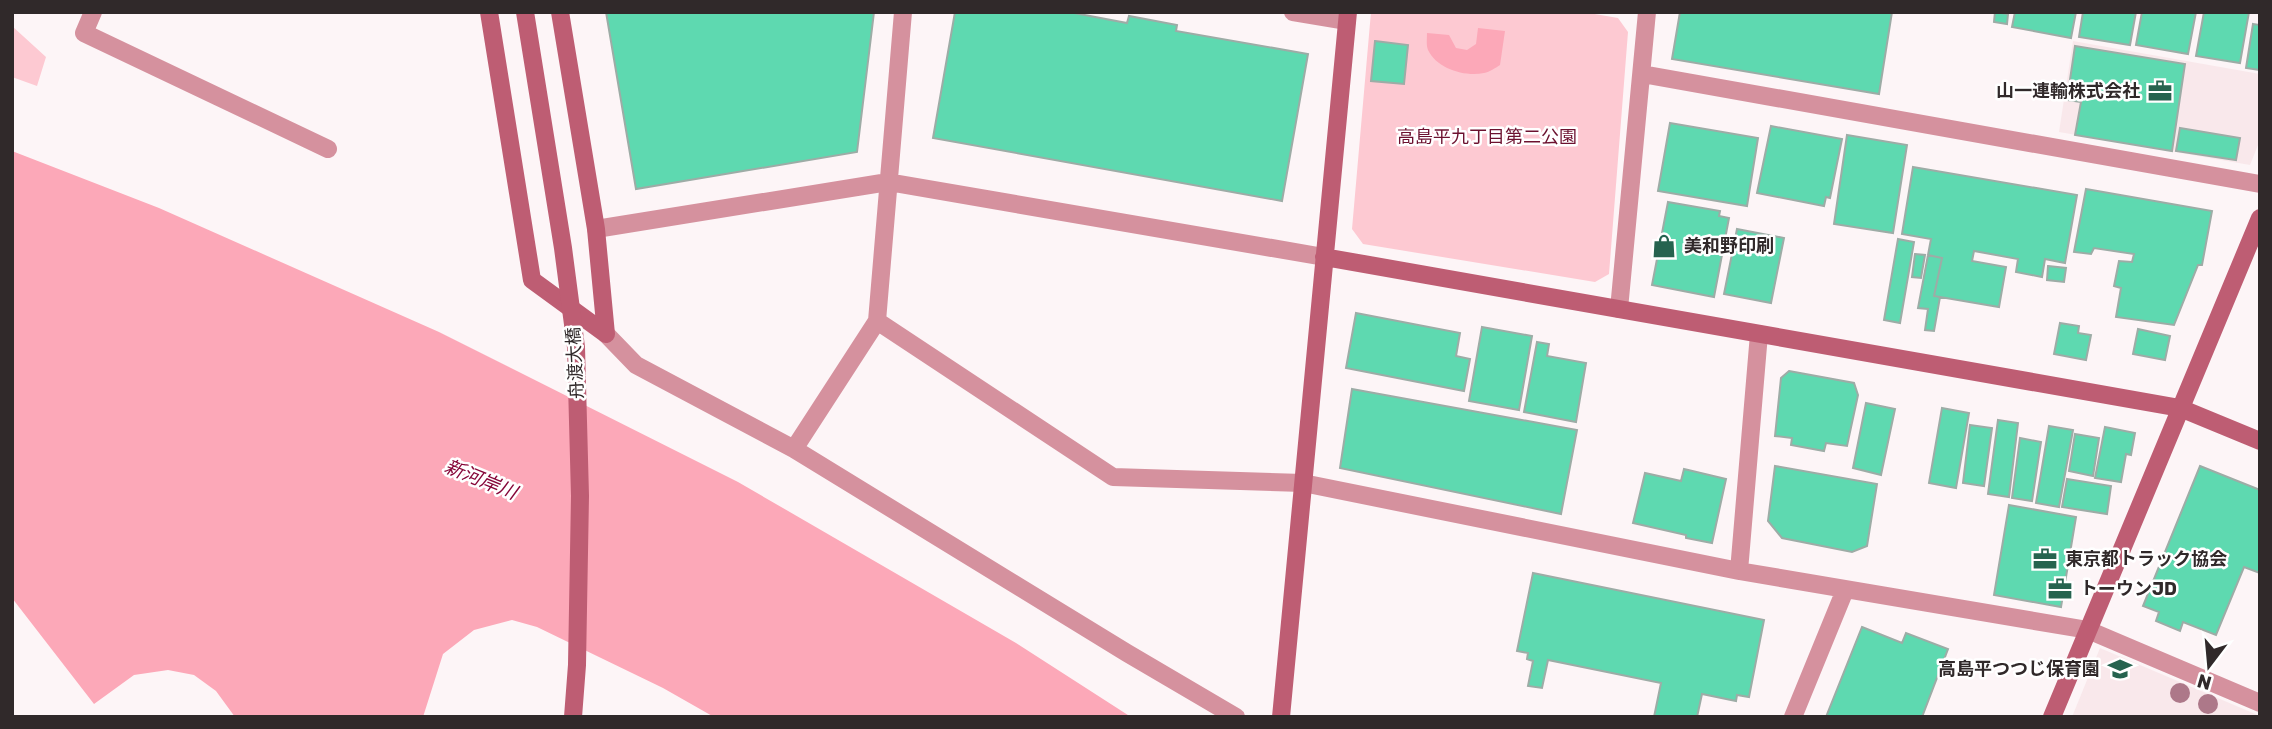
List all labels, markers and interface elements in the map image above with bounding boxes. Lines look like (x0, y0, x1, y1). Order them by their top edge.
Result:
office icon: 山一連輸株式会社 (2146, 77, 2174, 105)
place label: 山一連輸株式会社 (1996, 80, 2140, 102)
park label: 高島平九丁目第二公園 (1397, 126, 1577, 148)
shop icon: 美和野印刷 (1650, 232, 1678, 260)
place label: 美和野印刷 (1684, 235, 1774, 257)
street label: 舟渡大橋 (562, 326, 588, 400)
water label: 新河岸川 (441, 455, 522, 505)
office icon: 東京都トラック協会 (2031, 545, 2059, 573)
place label: 東京都トラック協会 (2065, 548, 2227, 570)
office icon: トーウンJD (2046, 575, 2074, 603)
place label: トーウンJD (2080, 578, 2177, 600)
north arrow (2174, 631, 2244, 701)
school or university icon: 高島平つつじ保育園 (2106, 655, 2134, 683)
place label: 高島平つつじ保育園 (1938, 658, 2100, 680)
text: N (2195, 669, 2214, 695)

